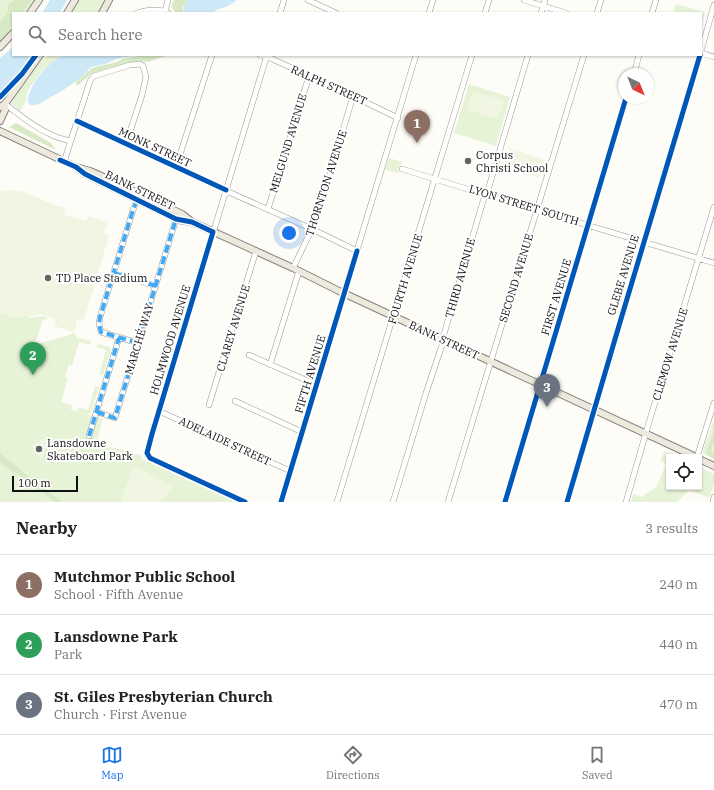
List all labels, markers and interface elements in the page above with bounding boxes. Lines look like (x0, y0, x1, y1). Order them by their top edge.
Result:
search box (12, 12, 702, 56)
icon: search (26, 23, 48, 45)
text: Search here (58, 25, 143, 44)
street label: RALPH STREET (289, 62, 369, 108)
north arrow (618, 68, 654, 104)
street label: MELGUND AVENUE (266, 92, 310, 194)
pin: 1 (404, 110, 430, 143)
street label: MONK STREET (116, 124, 194, 170)
street label: THORNTON AVENUE (302, 128, 350, 238)
place label: Corpus Christi School (476, 148, 548, 175)
marker: Corpus Christi School (463, 156, 473, 166)
street label: BANK STREET (103, 167, 177, 213)
street label: LYON STREET SOUTH (467, 182, 581, 229)
your location (279, 223, 299, 243)
street label: FOURTH AVENUE (385, 232, 425, 326)
street label: SECOND AVENUE (496, 232, 536, 324)
street label: GLEBE AVENUE (604, 233, 642, 317)
street label: THIRD AVENUE (442, 236, 478, 320)
street label: FIRST AVENUE (538, 257, 574, 337)
place label: TD Place Stadium (56, 271, 148, 285)
marker: TD Place Stadium (43, 273, 53, 283)
street label: HOLMWOOD AVENUE (147, 283, 193, 397)
street label: CLAREY AVENUE (213, 283, 253, 373)
street label: MARCHÉ WAY (121, 302, 157, 376)
street label: CLEMOW AVENUE (649, 306, 691, 402)
street label: BANK STREET (407, 318, 481, 362)
street label: FIFTH AVENUE (291, 333, 329, 415)
pin: 2 (20, 342, 46, 375)
pin: 3 (534, 374, 560, 407)
street label: ADELAIDE STREET (177, 414, 273, 468)
place label: Lansdowne Skateboard Park (47, 436, 133, 463)
marker: Lansdowne Skateboard Park (34, 444, 44, 454)
map controls (666, 454, 702, 490)
button: locate (666, 454, 702, 490)
scale bar (12, 474, 78, 493)
text: 100 m (18, 476, 51, 490)
text: Nearby (16, 517, 77, 539)
text: 3 results (645, 520, 698, 537)
text: Mutchmor Public School (54, 567, 235, 586)
text: 1 (25, 576, 33, 593)
text: 240 m (659, 576, 698, 593)
text: School · Fifth Avenue (54, 586, 183, 603)
text: Lansdowne Park (54, 627, 178, 646)
text: 2 (25, 636, 33, 653)
text: 440 m (659, 636, 698, 653)
text: Park (54, 646, 82, 663)
text: St. Giles Presbyterian Church (54, 687, 273, 706)
text: 3 (25, 696, 33, 713)
text: 470 m (659, 696, 698, 713)
text: Church · First Avenue (54, 706, 187, 723)
tab: Map (101, 744, 124, 782)
tab: Directions (326, 744, 380, 782)
tab: Saved (582, 744, 613, 782)

